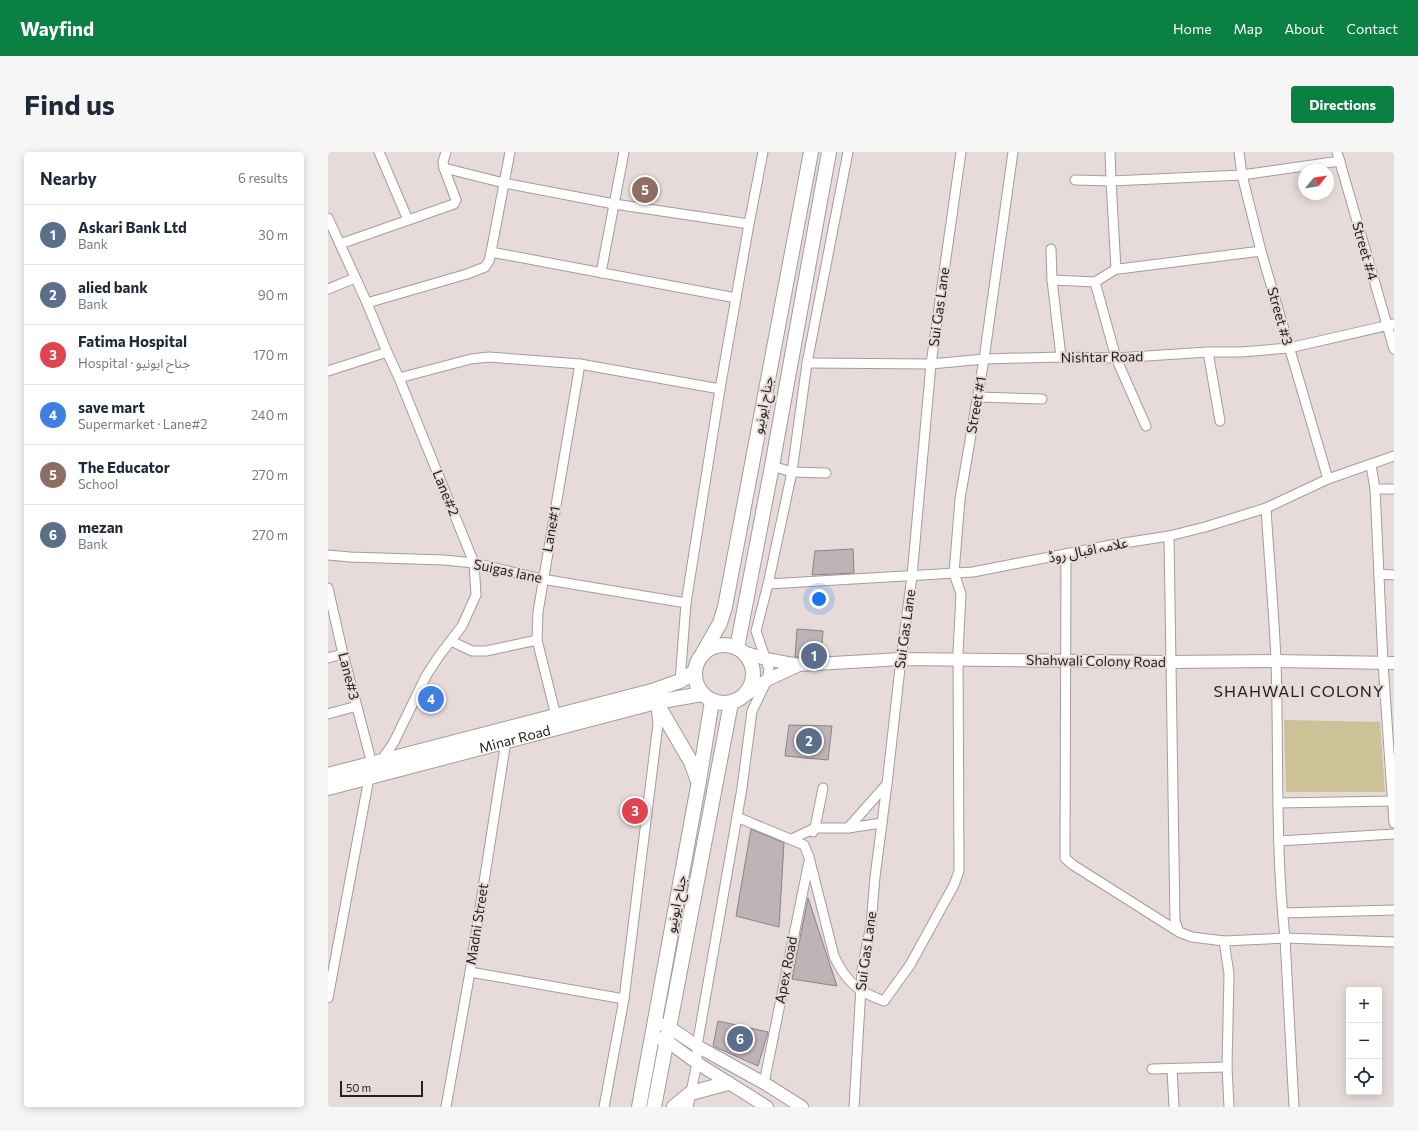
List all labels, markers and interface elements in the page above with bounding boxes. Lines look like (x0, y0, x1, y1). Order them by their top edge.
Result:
text: Wayfind (20, 17, 94, 40)
text: Home (1173, 20, 1212, 37)
text: Map (1234, 20, 1262, 37)
text: About (1284, 20, 1324, 37)
text: Contact (1346, 20, 1398, 37)
button: Directions (1291, 86, 1394, 123)
text: Find us (24, 87, 115, 121)
north arrow (1298, 164, 1334, 200)
text: Nearby (40, 168, 97, 189)
text: 6 results (238, 170, 288, 186)
pin: 5 (632, 175, 658, 205)
text: Askari Bank Ltd (78, 218, 187, 236)
street label: Street #4 (1349, 220, 1382, 283)
text: 1 (50, 227, 56, 243)
text: 30 m (258, 227, 288, 243)
text: Bank (78, 236, 108, 252)
street label: Sui Gas Lane (925, 266, 952, 348)
text: alied bank (78, 278, 148, 296)
street label: Street #3 (1264, 285, 1297, 347)
text: 2 (49, 287, 57, 303)
text: 90 m (258, 287, 288, 303)
text: Bank (78, 296, 108, 312)
text: Fatima Hospital (78, 332, 187, 350)
text: 3 (49, 347, 57, 363)
text: 170 m (253, 347, 288, 363)
street label: Nishtar Road (1061, 347, 1143, 366)
text: Hospital · جناح ایونیو (78, 355, 190, 371)
street label: جناح ایونیو (749, 375, 779, 436)
street label: Street #1 (962, 375, 989, 435)
text: save mart (78, 398, 145, 416)
text: 4 (49, 407, 57, 423)
text: 240 m (251, 407, 288, 423)
text: Supermarket · Lane#2 (78, 416, 208, 432)
text: The Educator (78, 458, 170, 476)
text: 5 (49, 467, 57, 483)
text: 270 m (252, 467, 288, 483)
street label: Lane#2 (430, 467, 463, 518)
text: School (78, 476, 118, 492)
street label: Lane#1 (538, 505, 563, 553)
text: mezan (78, 518, 123, 536)
text: 6 (49, 527, 57, 543)
text: 270 m (252, 527, 288, 543)
street label: علامہ اقبال روڈ (1046, 533, 1130, 567)
text: Bank (78, 536, 108, 552)
street label: Suigas lane (472, 555, 544, 586)
street label: Sui Gas Lane (891, 588, 918, 670)
your location (809, 589, 829, 609)
pin: 1 (801, 641, 827, 671)
street label: Lane#3 (335, 650, 364, 701)
street label: Shahwali Colony Road (1026, 651, 1166, 670)
district label: SHAHWALI COLONY (1214, 681, 1384, 700)
pin: 4 (418, 684, 444, 714)
street label: Minar Road (477, 721, 552, 756)
pin: 2 (796, 726, 822, 756)
pin: 3 (622, 796, 648, 826)
street label: جناح ایونیو (662, 874, 692, 935)
street label: Madni Street (462, 882, 491, 966)
street label: Sui Gas Lane (852, 910, 879, 992)
street label: Apex Road (771, 935, 800, 1005)
map controls (1346, 987, 1382, 1095)
button: + (1346, 987, 1382, 1023)
button: − (1346, 1023, 1382, 1059)
pin: 6 (727, 1024, 753, 1054)
button: locate (1346, 1059, 1382, 1095)
scale bar (340, 1079, 423, 1098)
text: 50 m (346, 1081, 371, 1094)

